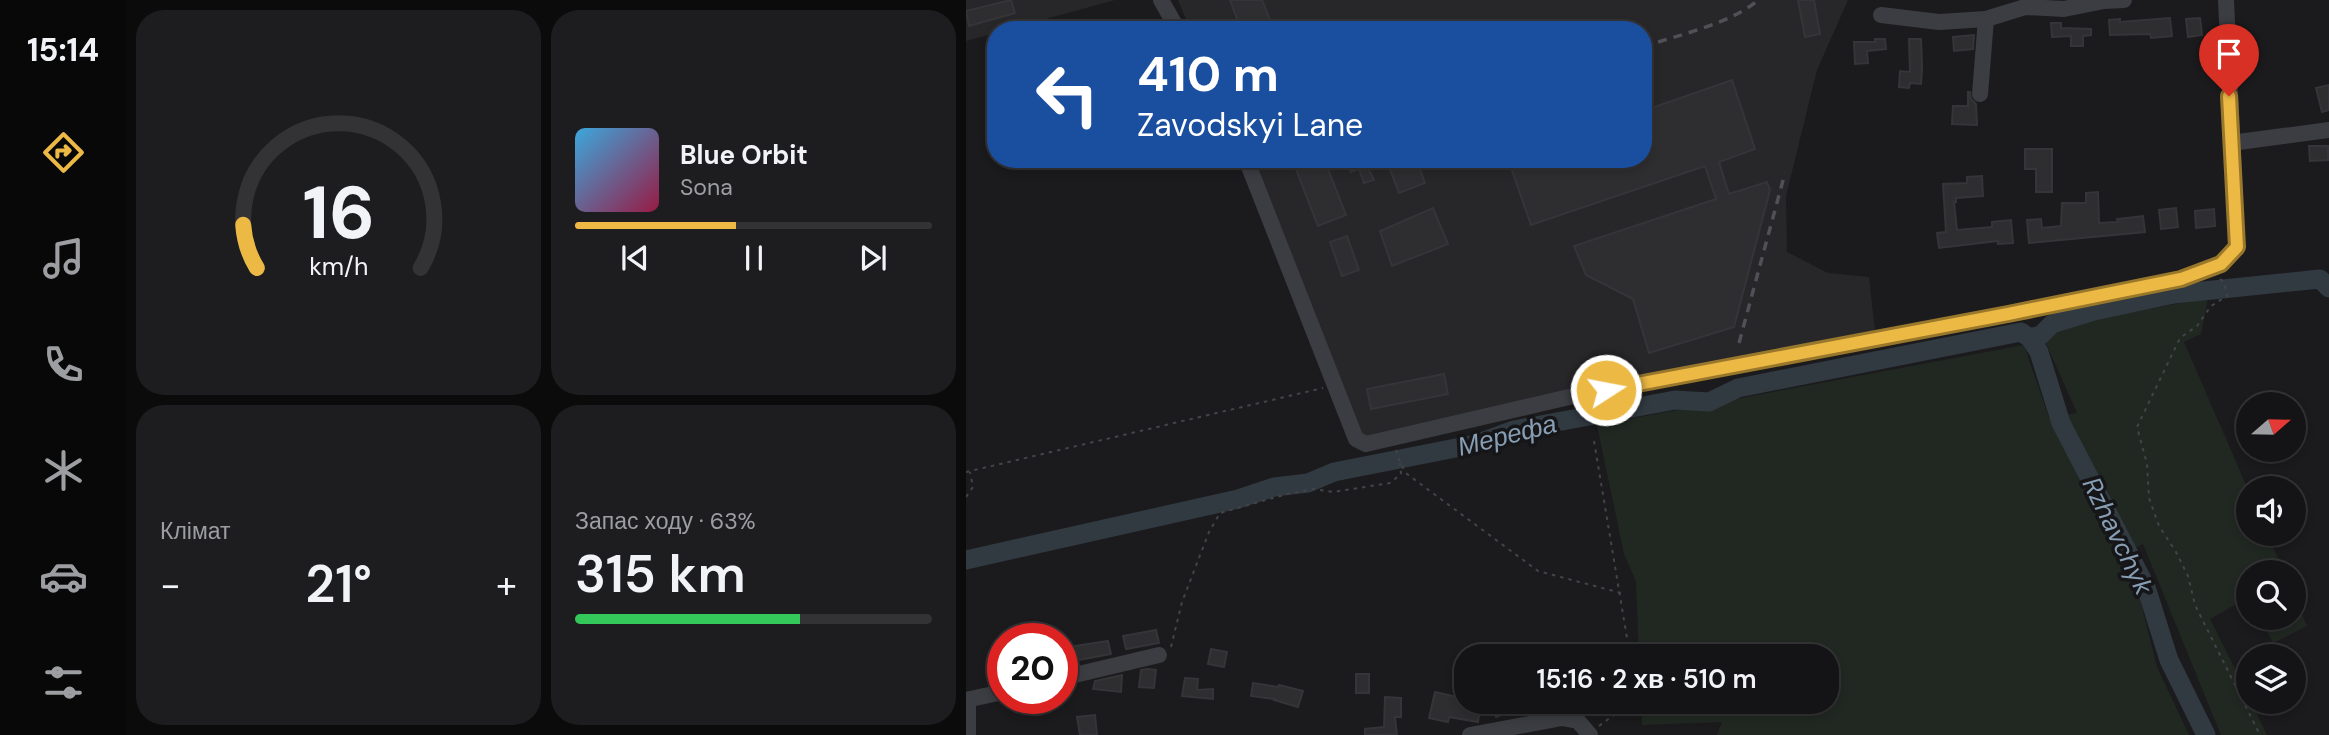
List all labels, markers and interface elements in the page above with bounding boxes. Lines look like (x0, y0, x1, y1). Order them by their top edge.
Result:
pin (2199, 24, 2259, 96)
text: 15:14 (27, 29, 99, 71)
icon: arrive (2210, 35, 2248, 73)
text: 410 m (1137, 42, 1279, 106)
icon: left (1022, 49, 1113, 140)
text: Zavodskyi Lane (1137, 104, 1363, 146)
icon: directions (39, 128, 88, 177)
text: Blue Orbit (680, 138, 808, 172)
text: 16 (302, 167, 375, 262)
text: Sona (680, 172, 733, 202)
icon: music (39, 234, 88, 283)
icon: previous (616, 239, 654, 277)
icon: pause (735, 239, 773, 277)
icon: next (854, 239, 892, 277)
text: km/h (309, 250, 368, 283)
icon: phone (39, 340, 88, 389)
position arrow (1569, 353, 1643, 427)
north arrow (2236, 392, 2306, 462)
map controls (2236, 392, 2306, 714)
water label: Мерефа (1454, 406, 1560, 464)
icon: climate (39, 446, 88, 495)
water label: Rzhavchyk (2075, 471, 2161, 601)
button: sound (2236, 476, 2306, 546)
text: Запас ходу · 63% (575, 506, 756, 536)
text: Клімат (160, 516, 231, 546)
text: 315 km (575, 540, 746, 608)
text: 21° (305, 550, 372, 618)
icon: car (39, 552, 88, 601)
text: − (160, 560, 181, 610)
text: + (496, 560, 517, 610)
button: search (2236, 560, 2306, 630)
speed limit sign: 20 (987, 623, 1078, 714)
button: layers (2236, 644, 2306, 714)
icon: filters (39, 658, 88, 707)
text: 15:16 · 2 хв · 510 m (1537, 662, 1756, 696)

